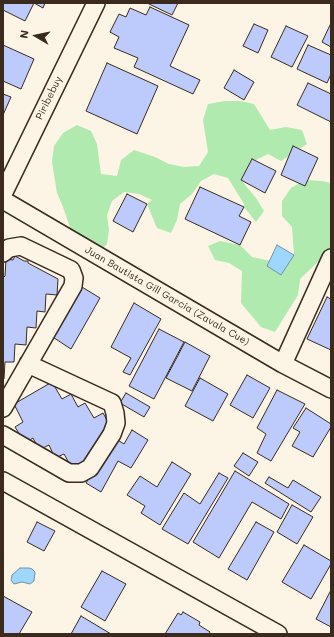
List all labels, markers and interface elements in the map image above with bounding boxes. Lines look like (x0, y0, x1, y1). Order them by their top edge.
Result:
north arrow (16, 16, 56, 56)
text: N (16, 29, 32, 39)
street label: Piribebuy (33, 74, 65, 122)
street label: Juan Bautista Gill Garcia (Zavala Cue) (83, 244, 251, 348)

